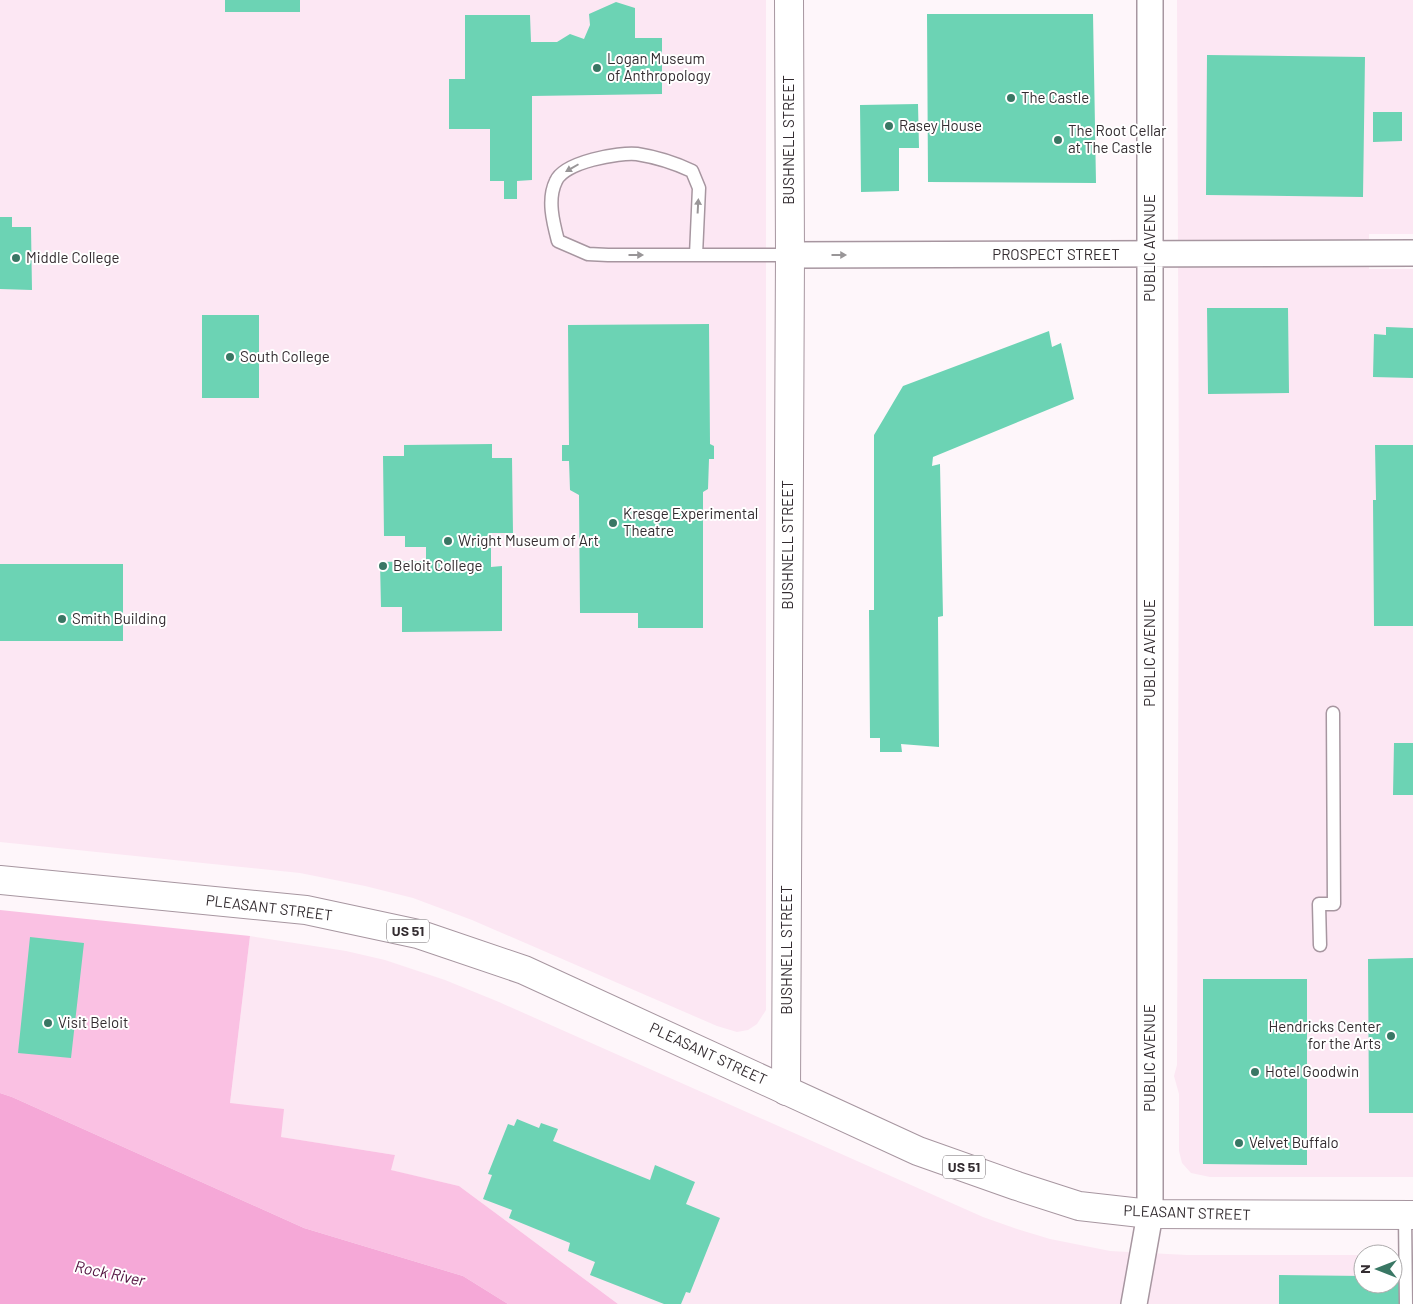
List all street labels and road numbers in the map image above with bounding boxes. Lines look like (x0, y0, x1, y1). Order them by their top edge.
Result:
street label: BUSHNELL STREET (779, 75, 797, 205)
street label: PUBLIC AVENUE (1140, 194, 1158, 302)
street label: PROSPECT STREET (992, 245, 1120, 263)
street label: BUSHNELL STREET (778, 480, 796, 610)
street label: PUBLIC AVENUE (1140, 599, 1158, 707)
street label: BUSHNELL STREET (777, 885, 795, 1015)
street label: PLEASANT STREET (205, 890, 333, 924)
road number: US 51 (387, 919, 429, 942)
street label: PUBLIC AVENUE (1140, 1004, 1158, 1112)
street label: PLEASANT STREET (647, 1018, 770, 1088)
road number: US 51 (943, 1156, 985, 1178)
street label: PLEASANT STREET (1123, 1201, 1251, 1223)

